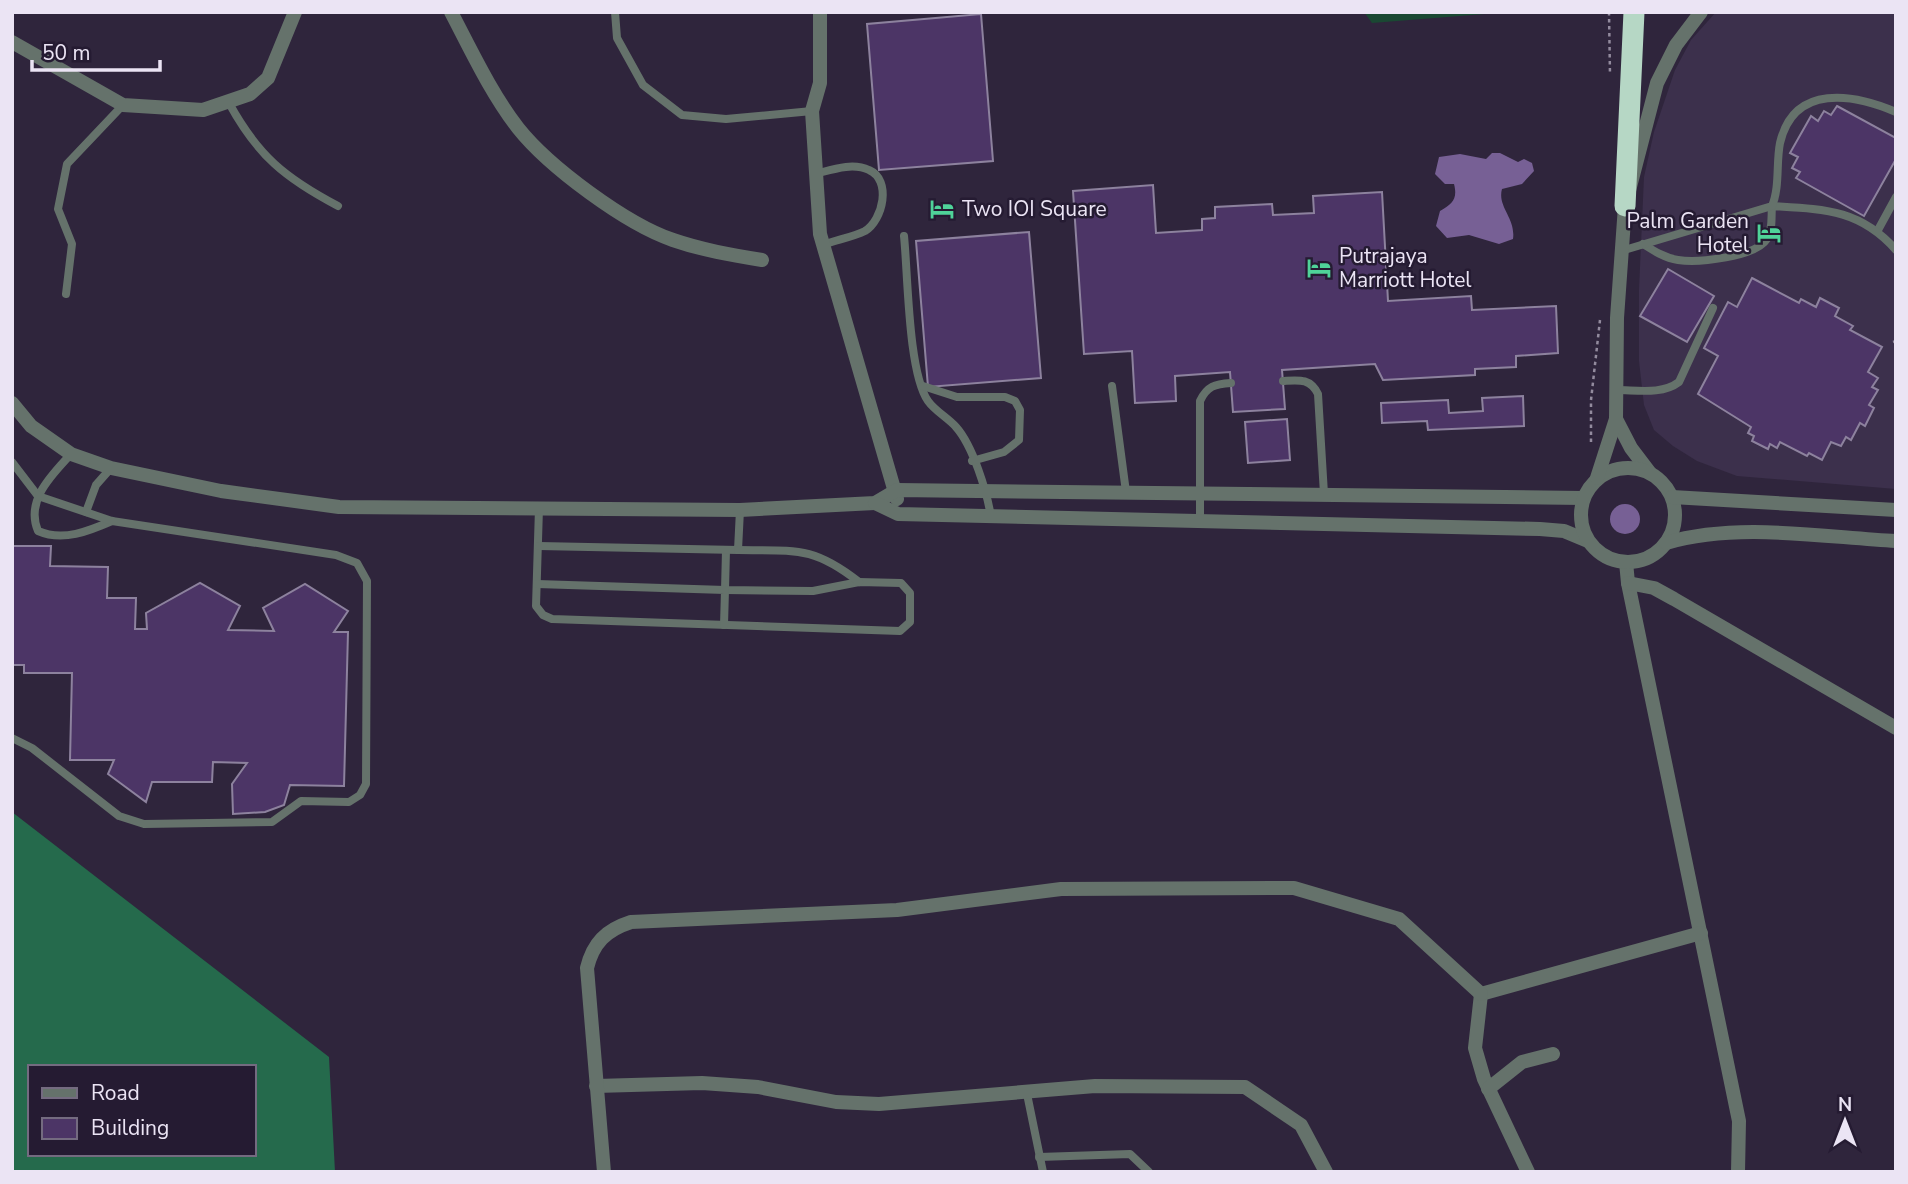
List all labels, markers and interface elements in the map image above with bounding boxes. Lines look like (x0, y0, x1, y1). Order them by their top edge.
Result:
scale bar (32, 28, 159, 72)
text: 50 m (42, 39, 91, 67)
hotel icon: Two IOI Square (928, 195, 956, 223)
place label: Two IOI Square (962, 195, 1107, 223)
place label: Palm Garden Hotel (1626, 207, 1750, 259)
hotel icon: Palm Garden Hotel (1755, 219, 1783, 247)
place label: Putrajaya Marriott Hotel (1339, 242, 1472, 294)
hotel icon: Putrajaya Marriott Hotel (1305, 254, 1333, 282)
legend (28, 1065, 256, 1156)
text: Road (91, 1079, 140, 1107)
north arrow (1810, 1086, 1880, 1156)
text: N (1838, 1092, 1852, 1118)
text: Building (91, 1114, 169, 1142)

